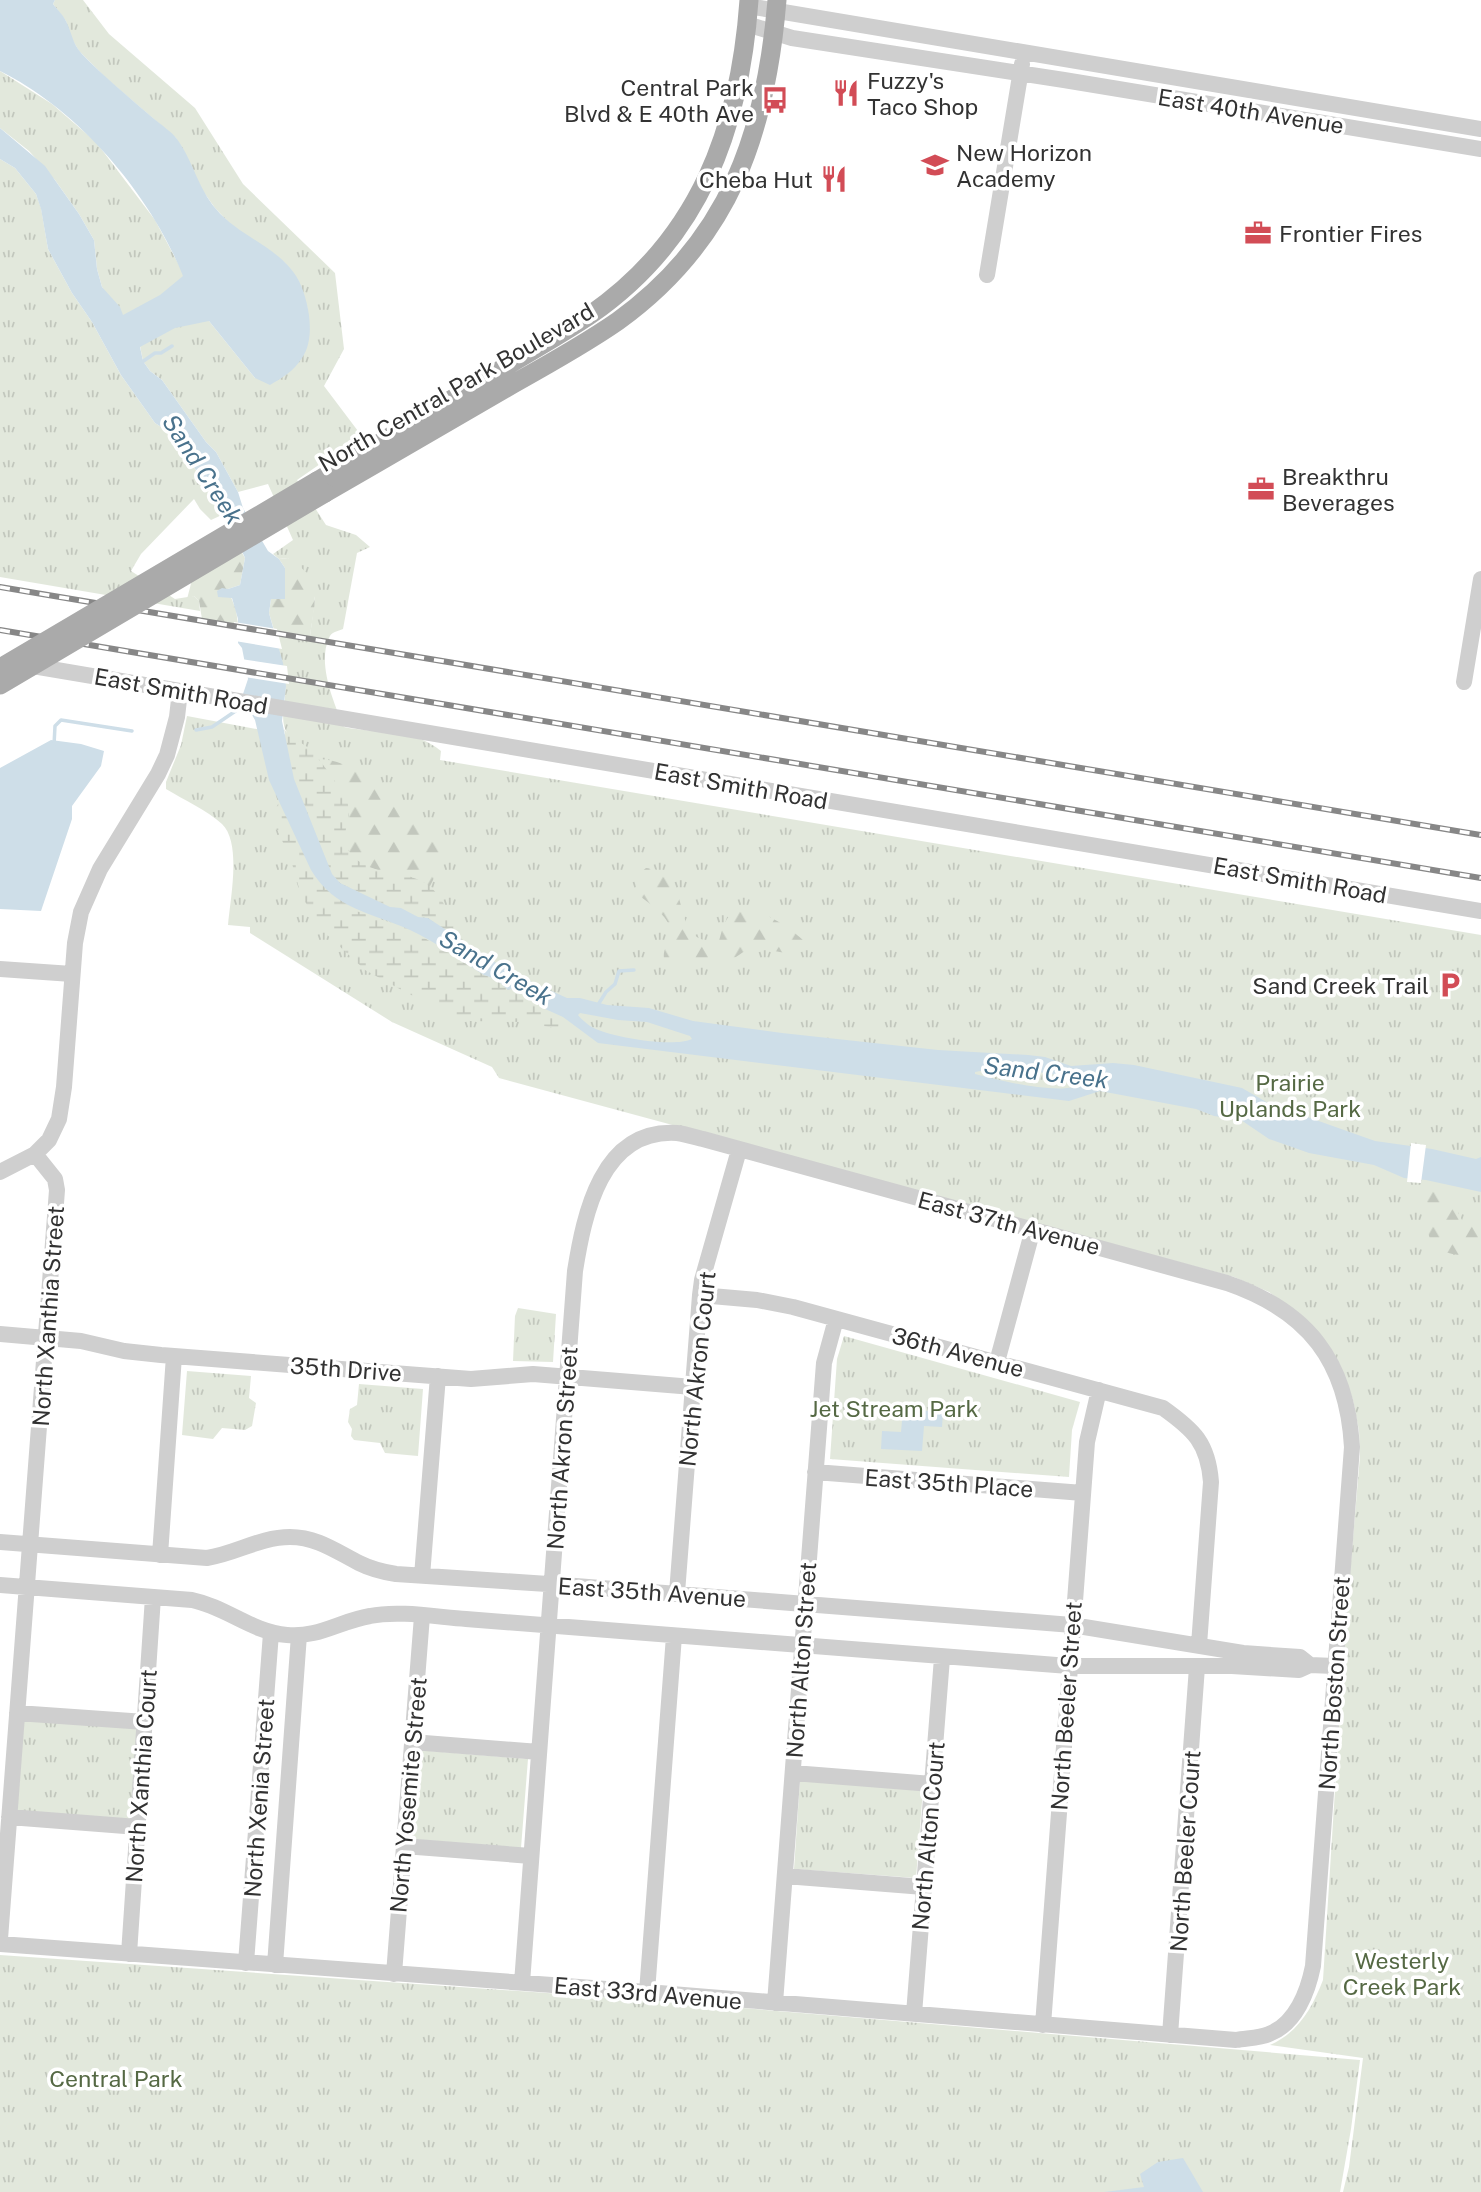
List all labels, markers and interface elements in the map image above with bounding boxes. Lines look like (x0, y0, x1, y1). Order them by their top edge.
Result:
place label: Fuzzy's Taco Shop (867, 67, 978, 120)
place label: Central Park Blvd & E 40th Ave (564, 74, 754, 127)
restaurant icon: Fuzzy's Taco Shop (831, 78, 861, 108)
street label: East 40th Avenue (1156, 83, 1346, 139)
bus stop icon: Central Park Blvd & E 40th Ave (760, 85, 790, 115)
place label: New Horizon Academy (956, 139, 1092, 192)
school or university icon: New Horizon Academy (920, 150, 950, 180)
restaurant icon: Cheba Hut (819, 164, 849, 194)
place label: Cheba Hut (699, 166, 813, 193)
office icon: Frontier Fires (1243, 218, 1273, 248)
place label: Frontier Fires (1279, 220, 1422, 247)
street label: North Central Park Boulevard (314, 297, 598, 477)
water label: Sand Creek (157, 409, 249, 529)
place label: Breakthru Beverages (1282, 463, 1395, 516)
office icon: Breakthru Beverages (1246, 474, 1276, 504)
street label: East Smith Road (92, 662, 270, 720)
street label: East Smith Road (652, 757, 830, 815)
street label: East Smith Road (1211, 851, 1389, 909)
water label: Sand Creek (435, 924, 557, 1010)
parking icon: Sand Creek Trail (1435, 970, 1465, 1000)
place label: Sand Creek Trail (1252, 972, 1429, 999)
water label: Sand Creek (982, 1050, 1110, 1094)
park label: Prairie Uplands Park (1219, 1069, 1361, 1122)
street label: East 37th Avenue (915, 1186, 1103, 1260)
street label: North Xanthia Street (27, 1205, 69, 1427)
street label: North Akron Court (673, 1270, 721, 1468)
street label: 36th Avenue (889, 1321, 1027, 1383)
street label: North Akron Street (541, 1345, 583, 1551)
street label: 35th Drive (289, 1352, 403, 1386)
park label: Jet Stream Park (810, 1395, 978, 1422)
street label: East 35th Place (864, 1464, 1034, 1502)
street label: North Alton Street (781, 1561, 821, 1759)
street label: East 35th Avenue (557, 1572, 747, 1612)
street label: North Boston Street (1313, 1575, 1355, 1791)
street label: North Beeler Street (1045, 1601, 1087, 1811)
street label: North Xanthia Court (120, 1668, 162, 1884)
street label: North Yosemite Street (384, 1676, 432, 1914)
street label: North Xenia Street (239, 1698, 279, 1898)
street label: North Alton Court (906, 1740, 950, 1932)
street label: North Beeler Court (1164, 1749, 1206, 1953)
park label: Westerly Creek Park (1343, 1947, 1461, 2000)
street label: East 33rd Avenue (553, 1971, 743, 2015)
park label: Central Park (49, 2065, 183, 2092)

